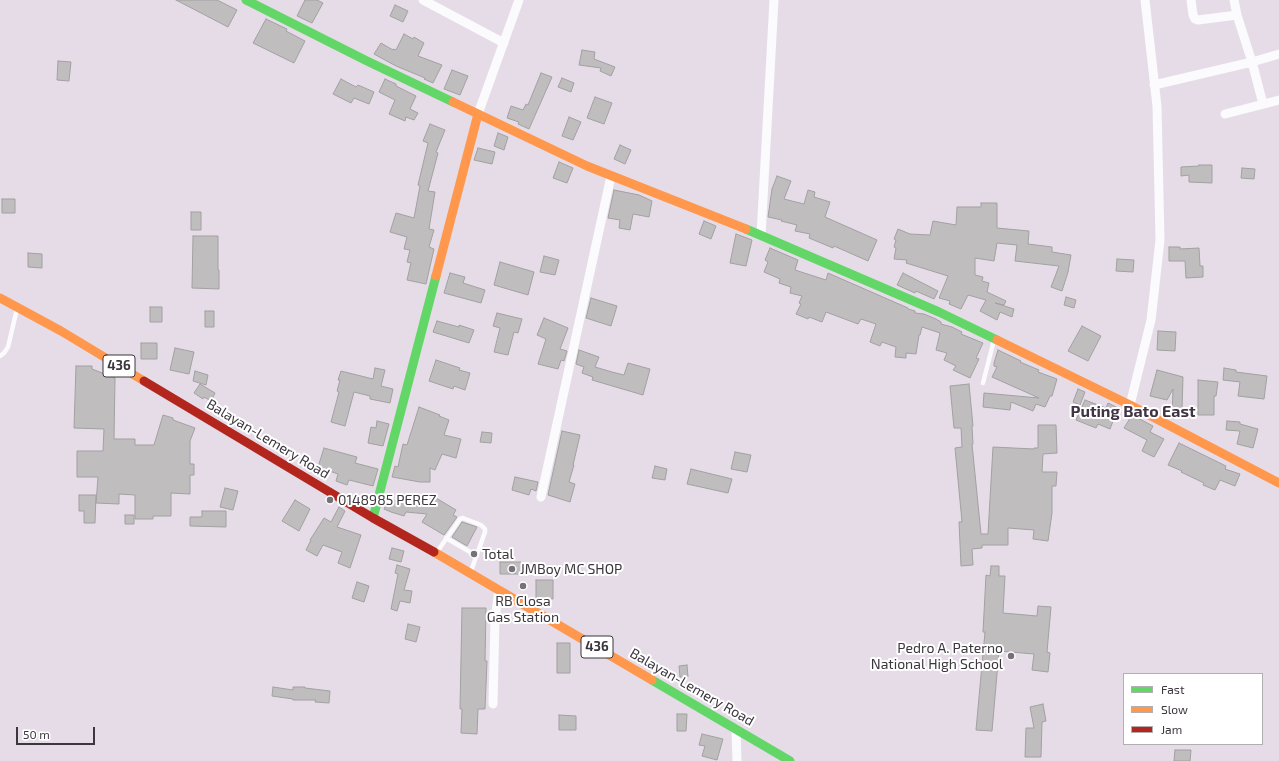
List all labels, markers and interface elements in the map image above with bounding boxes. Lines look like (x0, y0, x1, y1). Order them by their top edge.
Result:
road number: 436 (103, 355, 135, 377)
street label: Balayan-Lemery Road (203, 396, 333, 482)
district label: Puting Bato East (1071, 402, 1195, 422)
place label: 0148985 PEREZ (338, 492, 437, 508)
marker: 0148985 PEREZ (325, 495, 335, 505)
place label: Total (482, 546, 514, 562)
marker: Total (469, 549, 479, 559)
place label: JMBoy MC SHOP (520, 561, 622, 577)
marker: JMBoy MC SHOP (507, 564, 517, 574)
marker: RB Closa Gas Station (518, 581, 528, 591)
place label: RB Closa Gas Station (487, 593, 559, 626)
road number: 436 (581, 636, 613, 658)
place label: Pedro A. Paterno National High School (871, 640, 1003, 672)
street label: Balayan-Lemery Road (627, 645, 757, 729)
marker: Pedro A. Paterno National High School (1006, 651, 1016, 661)
legend (1123, 673, 1263, 745)
text: Fast (1161, 682, 1184, 696)
text: Slow (1161, 702, 1188, 716)
scale bar (18, 719, 97, 745)
text: Jam (1161, 722, 1182, 736)
text: 50 m (23, 727, 50, 741)

